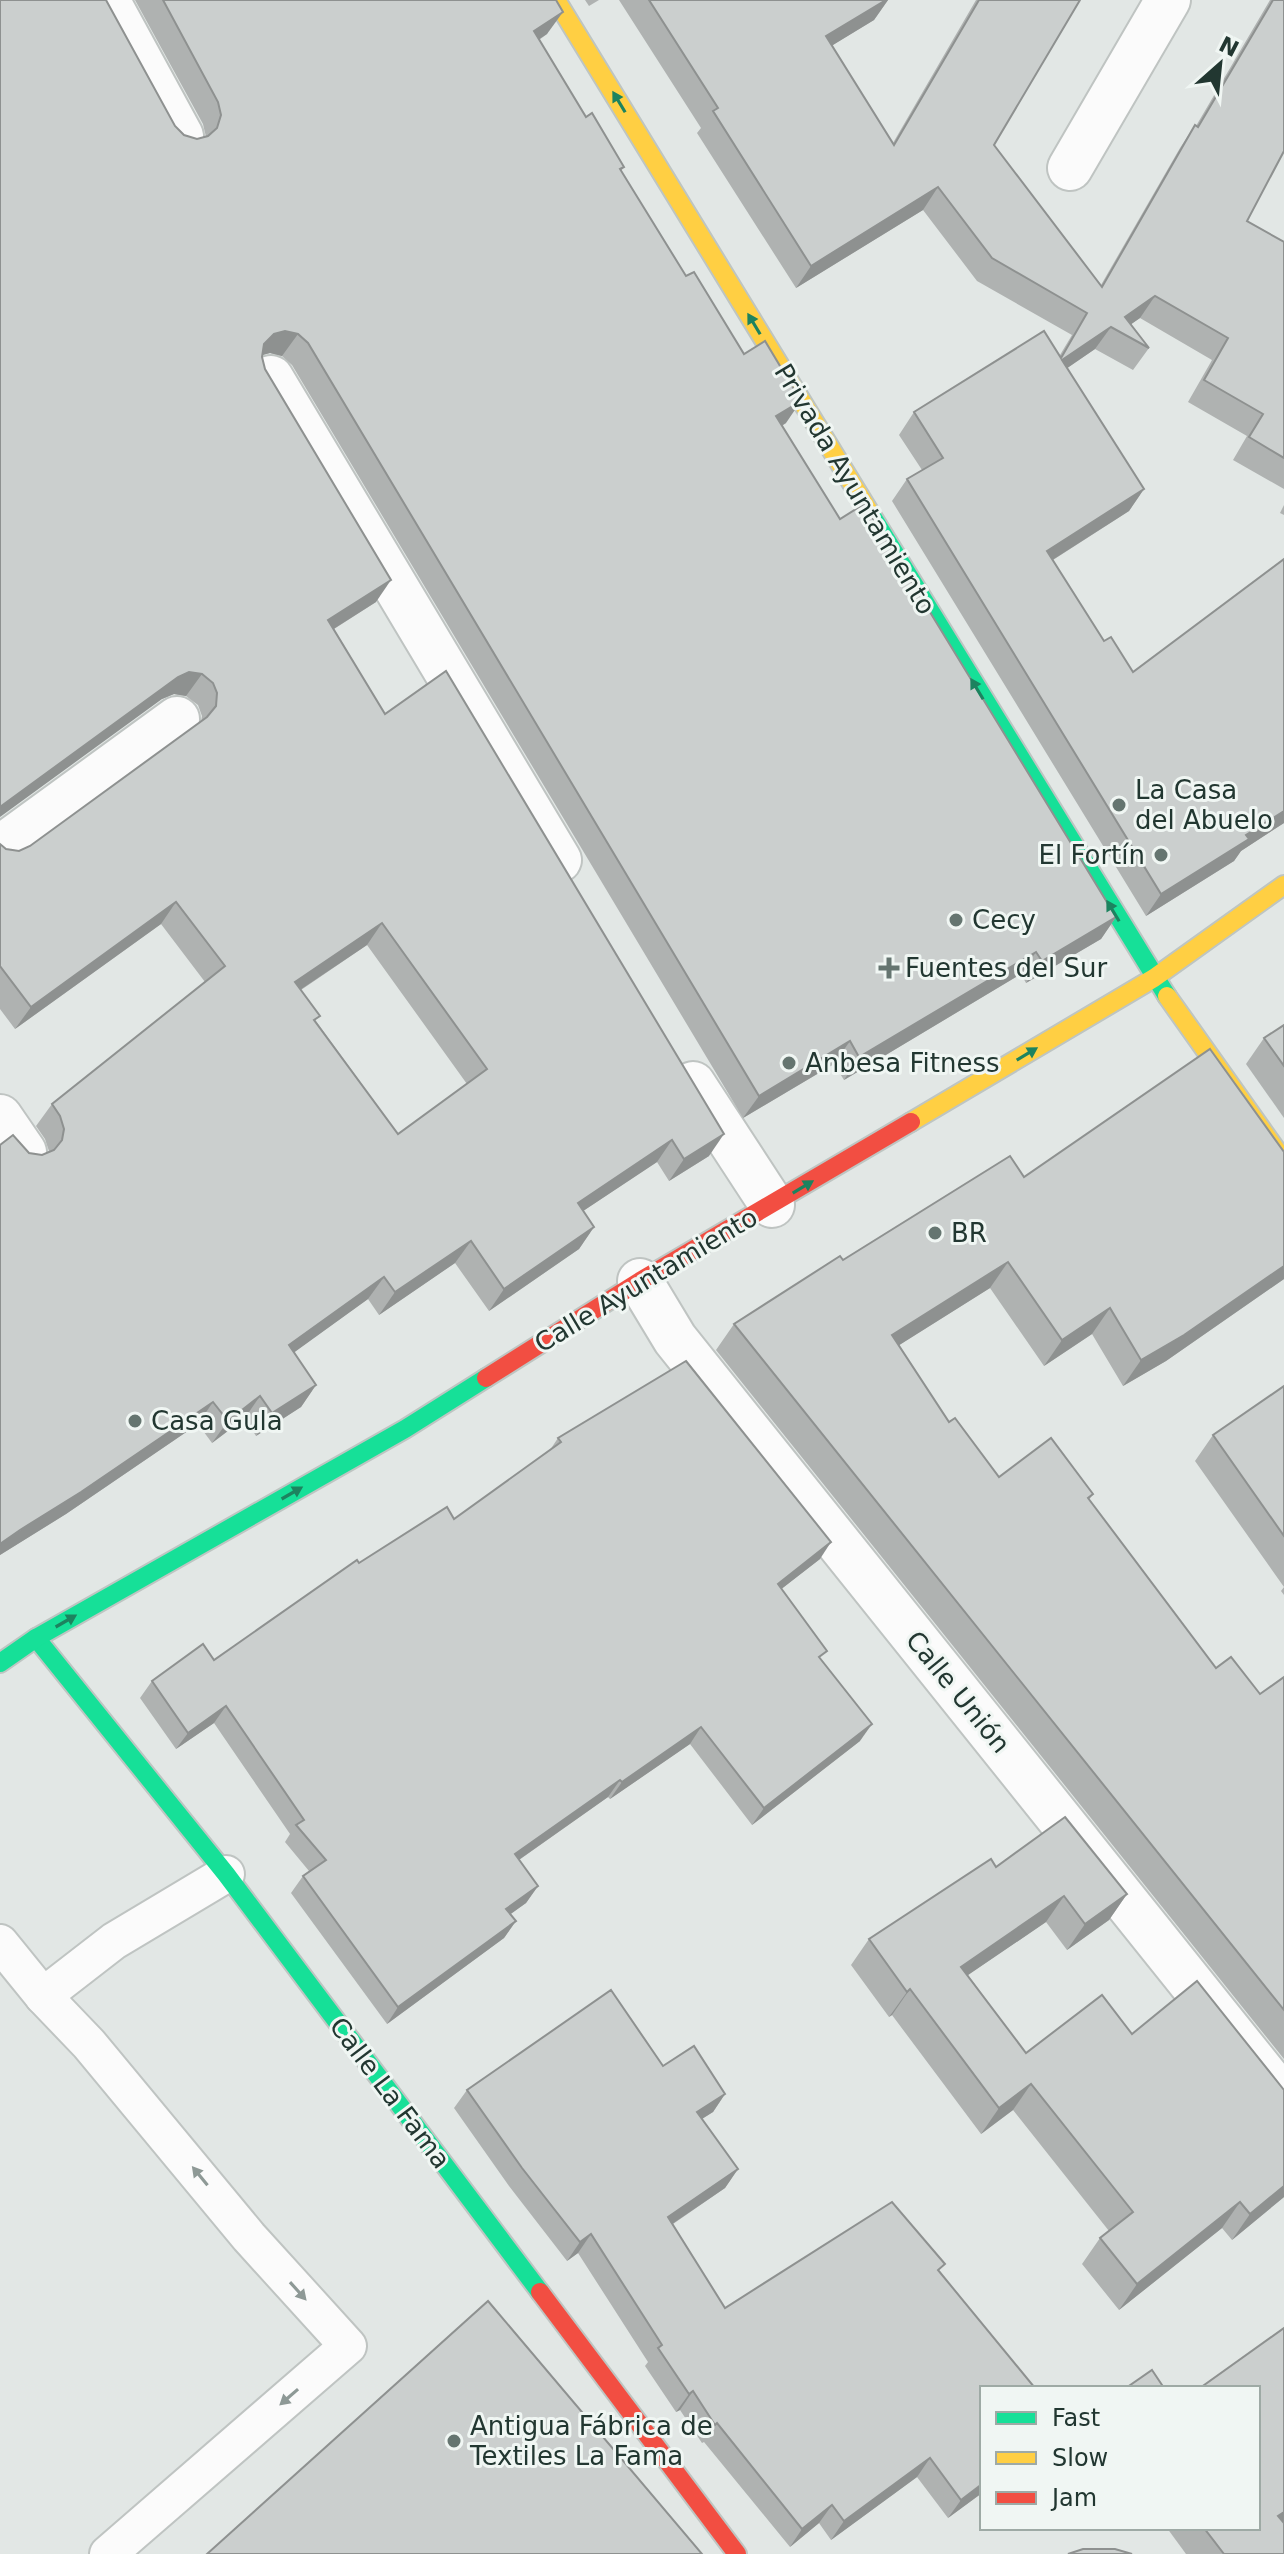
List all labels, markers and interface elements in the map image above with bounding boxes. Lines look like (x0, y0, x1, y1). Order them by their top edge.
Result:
north arrow (1180, 24, 1260, 104)
text: N (1215, 31, 1243, 62)
one-way arrow (612, 91, 626, 113)
one-way arrow (748, 313, 762, 335)
street label: Privada Ayuntamiento (768, 358, 942, 620)
one-way arrow (971, 678, 985, 700)
place label: La Casa del Abuelo (1135, 775, 1273, 835)
marker: La Casa del Abuelo (1110, 796, 1128, 814)
place label: El Fortín (1039, 840, 1145, 870)
marker: El Fortín (1152, 846, 1170, 864)
one-way arrow (1106, 900, 1120, 922)
place label: Cecy (972, 905, 1036, 935)
marker: Cecy (947, 911, 965, 929)
place label: Fuentes del Sur (905, 953, 1107, 983)
marker: Fuentes del Sur (880, 959, 898, 977)
one-way arrow (1016, 1047, 1038, 1061)
place label: Anbesa Fitness (805, 1048, 1000, 1078)
marker: Anbesa Fitness (780, 1054, 798, 1072)
one-way arrow (792, 1180, 814, 1194)
street label: Calle Ayuntamiento (529, 1202, 763, 1358)
place label: BR (951, 1218, 987, 1248)
marker: BR (926, 1224, 944, 1242)
place label: Casa Gula (151, 1406, 283, 1436)
marker: Casa Gula (126, 1412, 144, 1430)
one-way arrow (281, 1486, 303, 1500)
one-way arrow (54, 1614, 77, 1628)
street label: Calle Unión (900, 1625, 1016, 1759)
street label: Calle La Fama (323, 2012, 457, 2174)
one-way arrow (192, 2166, 208, 2186)
one-way arrow (289, 2282, 307, 2301)
legend (980, 2386, 1260, 2530)
one-way arrow (279, 2388, 299, 2405)
text: Fast (1052, 2404, 1100, 2432)
place label: Antigua Fábrica de Textiles La Fama (469, 2411, 713, 2471)
marker: Antigua Fábrica de Textiles La Fama (445, 2432, 463, 2450)
text: Slow (1052, 2444, 1108, 2472)
text: Jam (1050, 2484, 1097, 2512)

